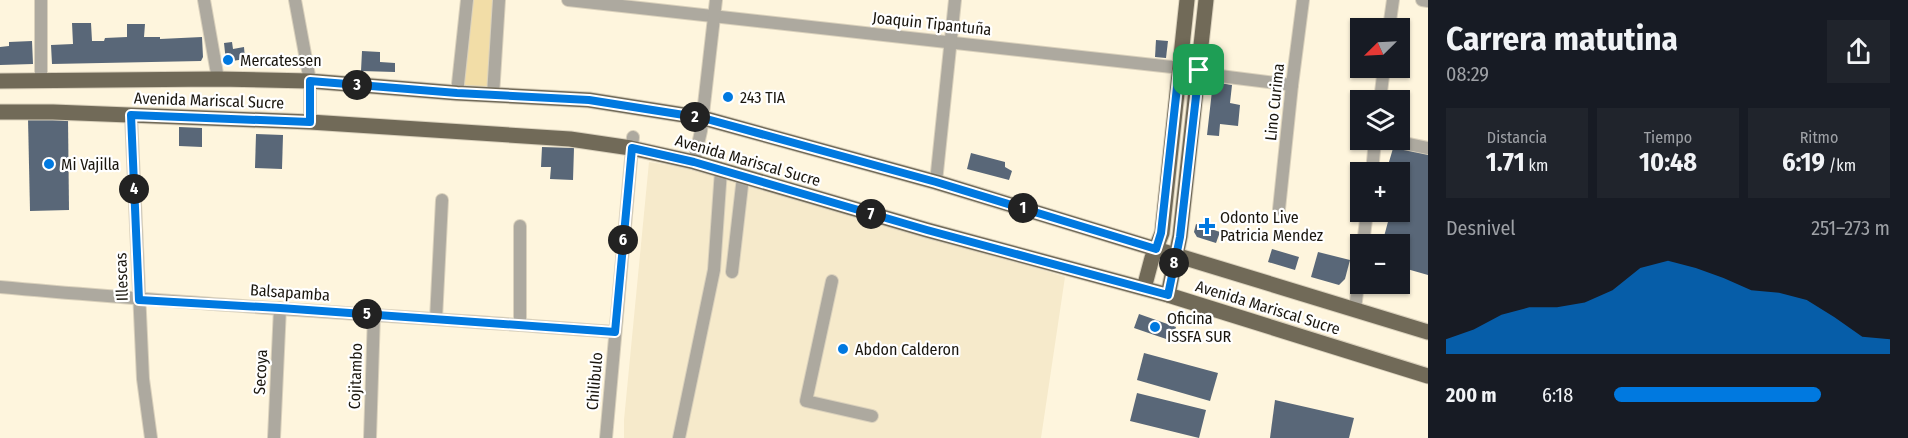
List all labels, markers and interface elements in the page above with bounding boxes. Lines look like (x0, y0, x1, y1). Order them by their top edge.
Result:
street label: Joaquin Tipantuña (871, 8, 993, 39)
north arrow (1350, 18, 1410, 78)
map controls (1350, 18, 1410, 294)
text: Carrera matutina (1446, 19, 1678, 59)
button: share (1827, 20, 1890, 83)
pin (1173, 44, 1224, 95)
place label: Mercatessen (240, 51, 322, 70)
marker: Mercatessen (221, 53, 235, 67)
icon: arrive (1182, 53, 1215, 86)
street label: Lino Curima (1261, 62, 1288, 142)
text: 08:29 (1446, 62, 1489, 86)
pin: 3 (342, 70, 372, 100)
text: 3 (353, 75, 361, 94)
street label: Avenida Mariscal Sucre (134, 88, 284, 113)
place label: 243 TIA (740, 88, 786, 107)
marker: 243 TIA (721, 90, 735, 104)
button: layers (1350, 90, 1410, 150)
pin: 2 (680, 102, 710, 132)
text: 2 (691, 107, 699, 126)
text: Distancia (1487, 128, 1547, 147)
text: Tiempo (1644, 128, 1692, 147)
text: Ritmo (1800, 128, 1838, 147)
street label: Avenida Mariscal Sucre (673, 131, 823, 190)
text: 1.71 (1486, 147, 1525, 178)
text: 10:48 (1639, 147, 1697, 178)
text: 6:19 (1782, 147, 1825, 178)
place label: Mi Vajilla (61, 155, 120, 174)
text: km (1525, 156, 1548, 175)
text: /km (1825, 156, 1856, 175)
marker: Mi Vajilla (42, 157, 56, 171)
button: + (1350, 162, 1410, 222)
pin: 4 (119, 174, 149, 204)
text: 4 (130, 179, 138, 198)
pin: 1 (1008, 193, 1038, 223)
text: 1 (1020, 198, 1026, 217)
pin: 7 (856, 199, 886, 229)
text: 7 (868, 204, 874, 223)
place label: Odonto Live Patricia Mendez (1220, 208, 1323, 245)
text: Desnivel (1446, 216, 1516, 240)
text: 251–273 m (1811, 216, 1890, 240)
marker: Odonto Live Patricia Mendez (1198, 217, 1216, 235)
pin: 6 (608, 225, 638, 255)
text: 6 (619, 230, 627, 249)
button: − (1350, 234, 1410, 294)
pin: 8 (1159, 248, 1189, 278)
street label: Illescas (111, 252, 132, 302)
text: 8 (1170, 253, 1178, 272)
street label: Avenida Mariscal Sucre (1193, 276, 1343, 339)
street label: Balsapamba (249, 280, 331, 305)
pin: 5 (352, 299, 382, 329)
text: 5 (363, 304, 371, 323)
place label: Oficina ISSFA SUR (1167, 309, 1232, 346)
marker: Oficina ISSFA SUR (1148, 320, 1162, 334)
place label: Abdon Calderon (855, 340, 959, 359)
street label: Cojitambo (345, 342, 366, 410)
marker: Abdon Calderon (836, 342, 850, 356)
street label: Secoya (250, 349, 271, 395)
street label: Chilibulo (583, 351, 606, 411)
text: 200 m (1446, 383, 1497, 407)
text: 6:18 (1542, 383, 1573, 407)

